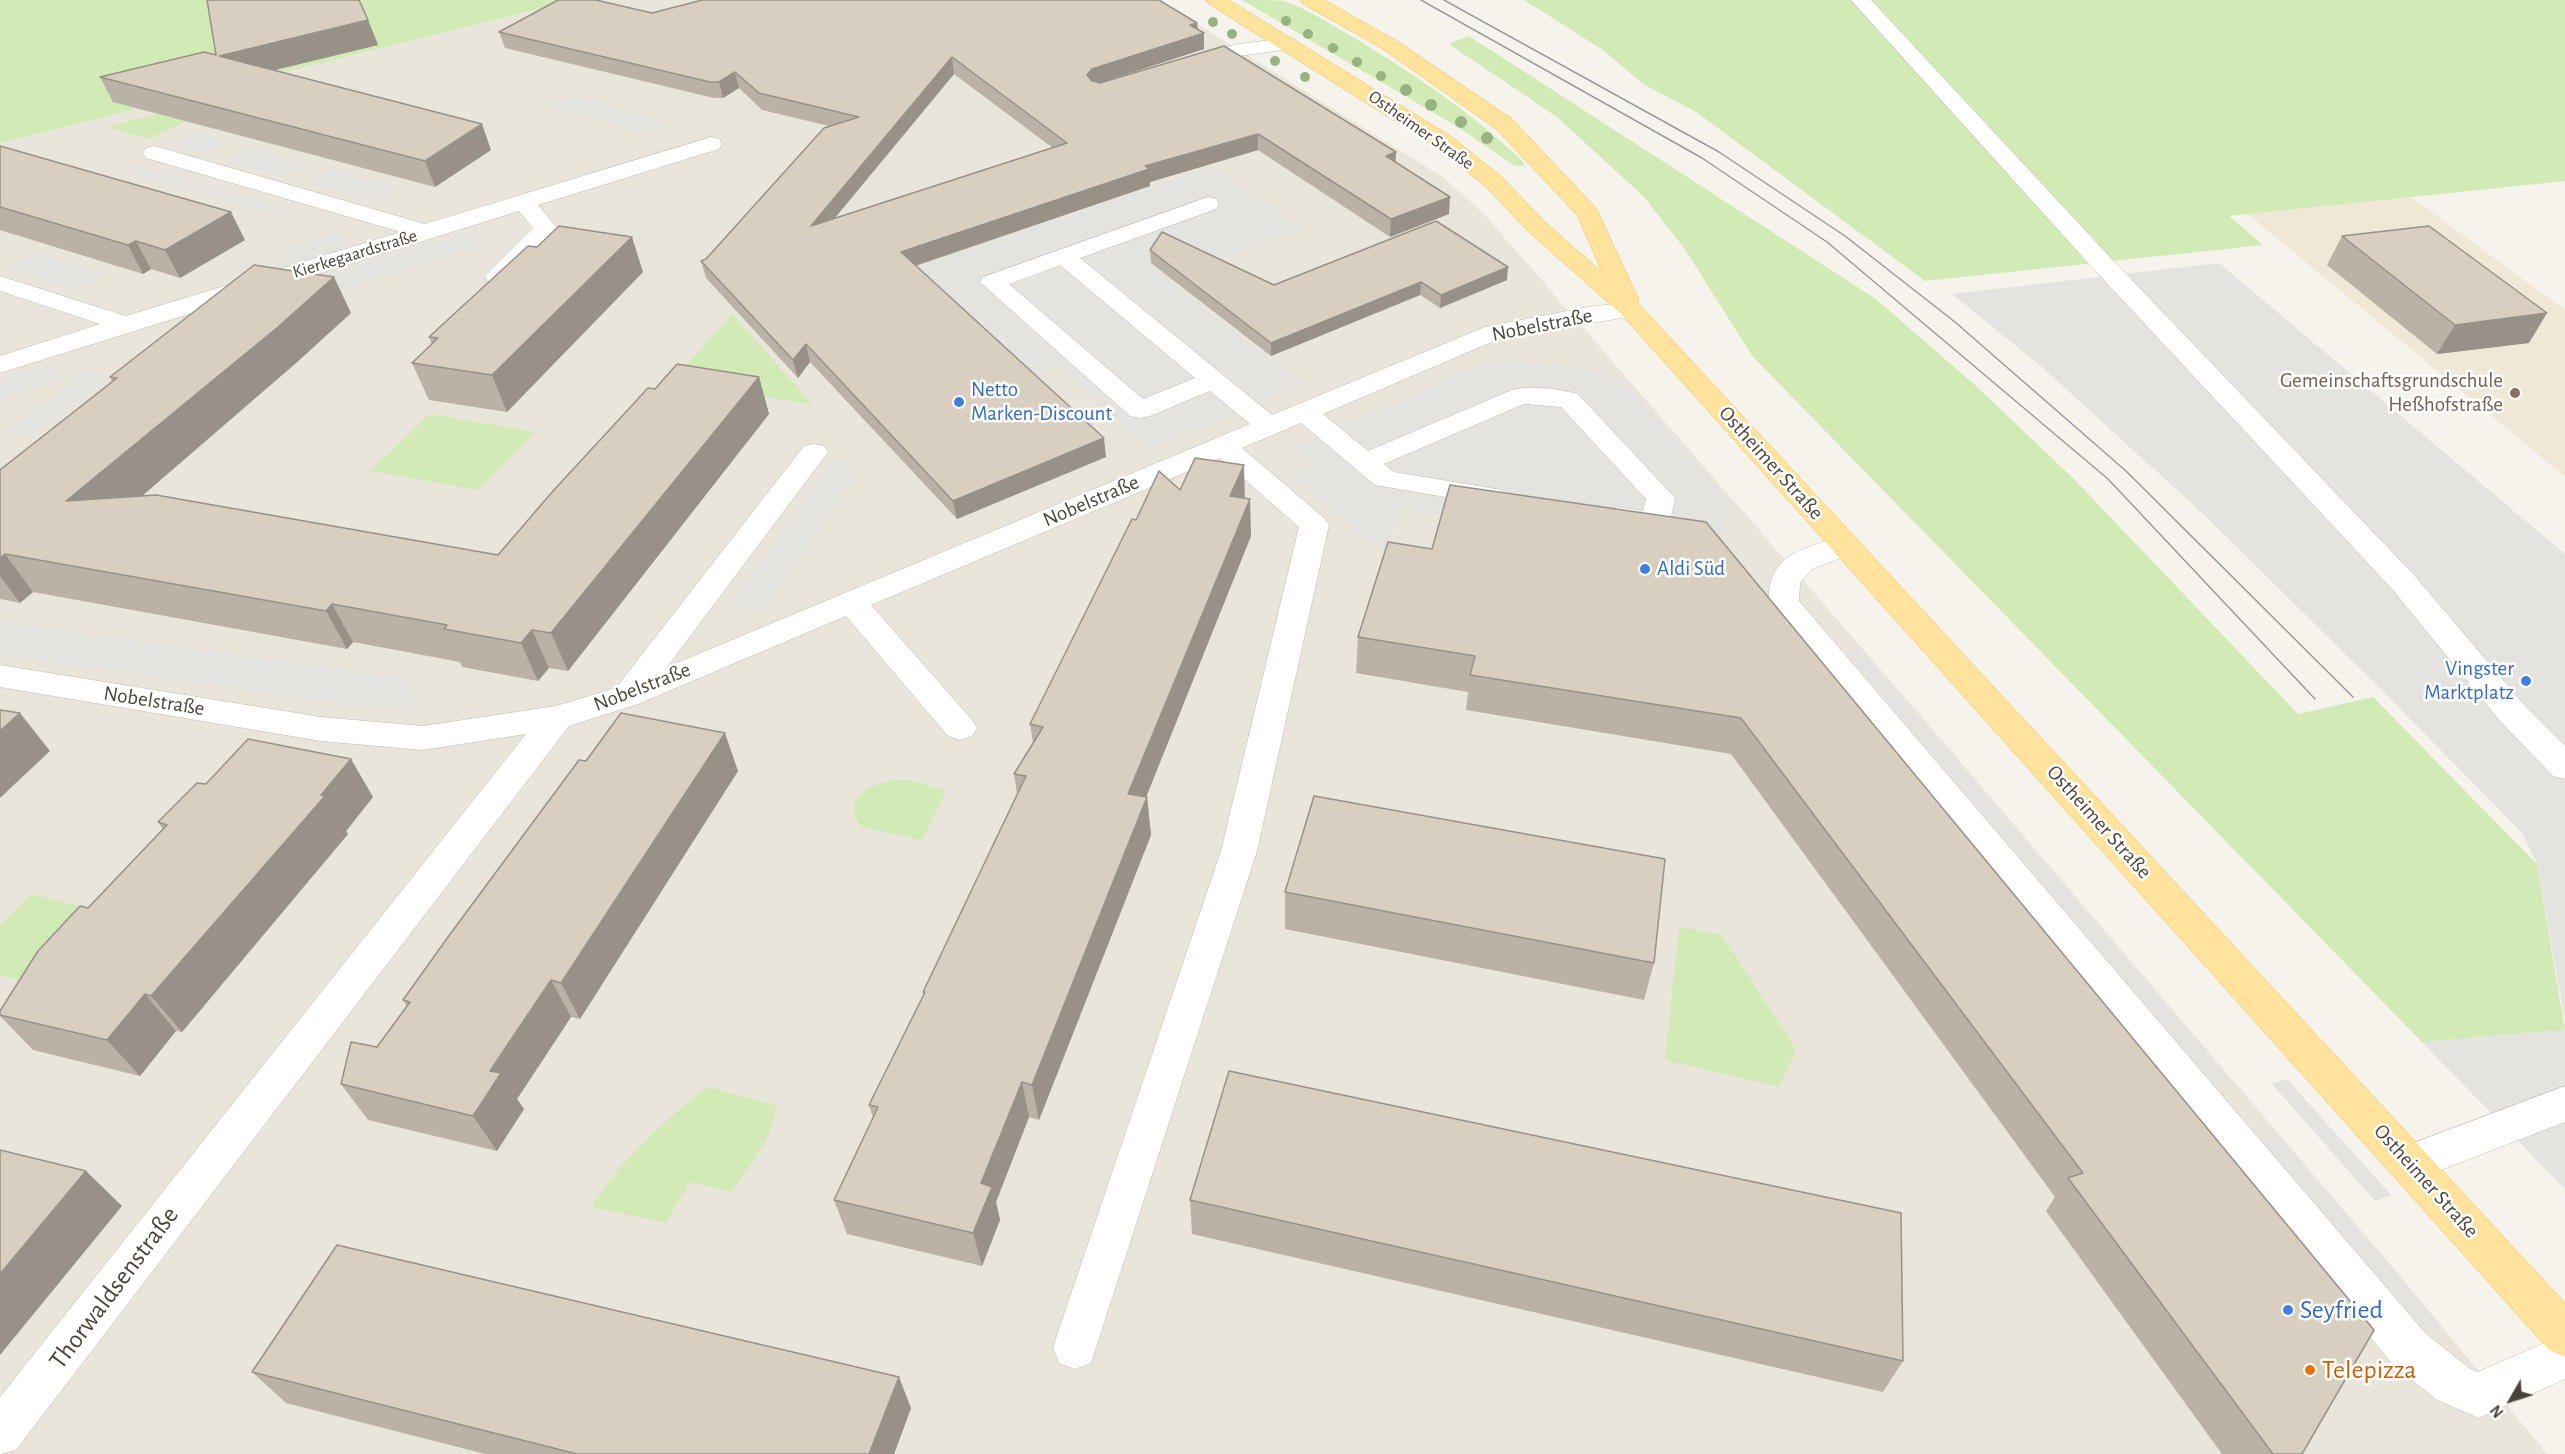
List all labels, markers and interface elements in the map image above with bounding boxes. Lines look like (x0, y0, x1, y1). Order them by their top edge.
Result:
street label: Ostheimer Straße (1364, 86, 1478, 174)
street label: Kierkegaardstraße (290, 225, 420, 283)
street label: Nobelstraße (1490, 303, 1594, 347)
place label: Gemeinschaftsgrundschule Heßhofstraße (2280, 368, 2503, 418)
place label: Netto Marken-Discount (971, 377, 1112, 427)
marker: Gemeinschaftsgrundschule Heßhofstraße (2508, 386, 2522, 400)
marker: Netto Marken-Discount (952, 395, 966, 409)
street label: Ostheimer Straße (1713, 401, 1829, 525)
street label: Nobelstraße (1039, 469, 1143, 533)
place label: Aldi Süd (1657, 556, 1725, 582)
marker: Aldi Süd (1638, 562, 1652, 576)
place label: Vingster Marktplatz (2424, 656, 2514, 706)
street label: Nobelstraße (590, 657, 694, 717)
marker: Vingster Marktplatz (2519, 674, 2533, 688)
street label: Nobelstraße (102, 681, 206, 721)
street label: Ostheimer Straße (2041, 760, 2157, 884)
street label: Ostheimer Straße (2368, 1119, 2484, 1243)
street label: Thorwaldsenstraße (43, 1200, 185, 1376)
place label: Seyfried (2300, 1294, 2383, 1326)
marker: Seyfried (2281, 1303, 2295, 1317)
place label: Telepizza (2322, 1354, 2416, 1386)
marker: Telepizza (2303, 1363, 2317, 1377)
north arrow (2481, 1370, 2541, 1430)
text: N (2487, 1402, 2507, 1421)

